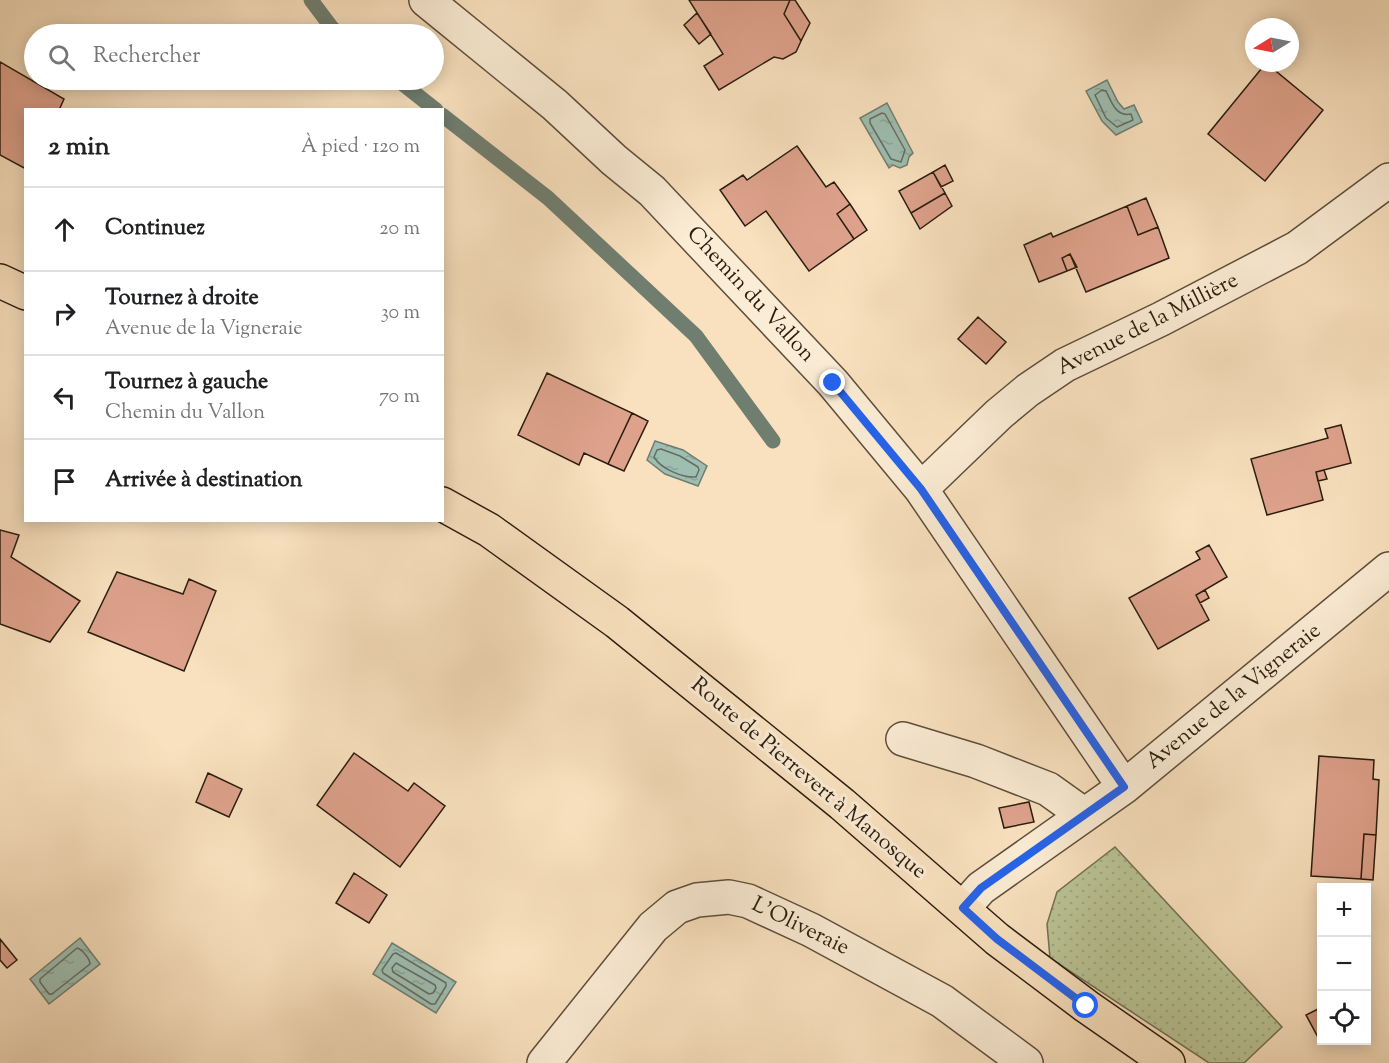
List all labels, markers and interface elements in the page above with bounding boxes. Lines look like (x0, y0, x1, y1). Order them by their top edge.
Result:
north arrow (1245, 18, 1299, 72)
search box (24, 24, 444, 90)
icon: search (45, 41, 78, 74)
text: Rechercher (93, 41, 200, 73)
text: 2 min (48, 129, 110, 166)
text: À pied · 120 m (301, 133, 420, 162)
icon: ahead (48, 213, 81, 246)
text: Continuez (105, 213, 205, 245)
text: 20 m (379, 215, 420, 244)
street label: Chemin du Vallon (678, 220, 822, 370)
street label: Avenue de la Millière (1052, 265, 1244, 385)
text: Tournez à droite (105, 283, 259, 315)
icon: right (48, 297, 81, 330)
text: 30 m (381, 299, 420, 328)
text: Avenue de la Vigneraie (105, 315, 303, 344)
text: Tournez à gauche (105, 367, 268, 399)
route end (819, 369, 845, 395)
icon: left (48, 381, 81, 414)
text: 70 m (379, 383, 420, 412)
text: Chemin du Vallon (105, 399, 265, 428)
icon: arrive (48, 465, 81, 498)
text: Arrivée à destination (105, 465, 302, 497)
street label: Avenue de la Vigneraie (1139, 616, 1329, 778)
street label: Route de Pierrevert à Manosque (683, 670, 933, 888)
map controls (1317, 883, 1371, 1045)
button: + (1317, 883, 1371, 937)
street label: L'Oliveraie (746, 890, 854, 964)
button: − (1317, 937, 1371, 991)
button: locate (1317, 991, 1371, 1045)
route start (1072, 992, 1098, 1018)

